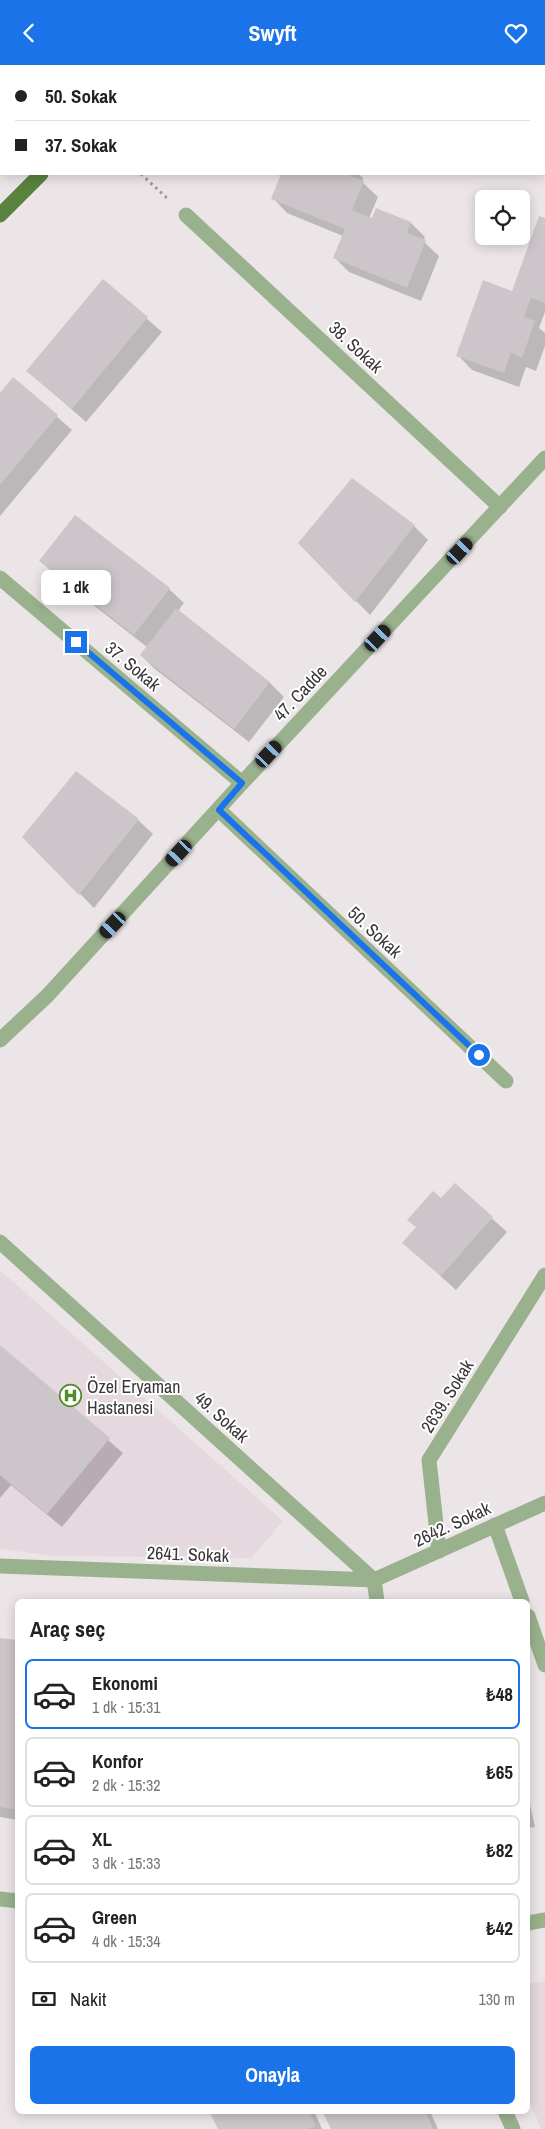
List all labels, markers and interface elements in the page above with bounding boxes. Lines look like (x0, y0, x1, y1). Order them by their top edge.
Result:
text: Swyft (248, 18, 297, 48)
icon: back (15, 19, 43, 47)
icon: heart (502, 19, 530, 47)
text: 50. Sokak (45, 83, 117, 109)
text: 37. Sokak (45, 132, 117, 158)
map controls (475, 190, 530, 245)
button: locate (475, 190, 530, 245)
street label: 38. Sokak (323, 315, 389, 379)
car (444, 535, 475, 567)
callout: 1 dk (41, 569, 111, 605)
text: 1 dk (63, 576, 89, 598)
car (362, 622, 393, 654)
route end (65, 631, 87, 653)
street label: 37. Sokak (100, 635, 167, 697)
street label: 47. Cadde (268, 660, 332, 726)
car (253, 738, 284, 770)
car (163, 837, 194, 869)
street label: 50. Sokak (342, 900, 408, 964)
car (97, 909, 128, 941)
route start (468, 1044, 490, 1066)
street label: 2639. Sokak (415, 1354, 480, 1437)
place label: Özel Eryaman Hastanesi (87, 1374, 181, 1420)
hospital icon: Özel Eryaman Hastanesi (59, 1384, 83, 1408)
street label: 49. Sokak (189, 1386, 255, 1449)
street label: 2642. Sokak (410, 1495, 495, 1553)
street label: 2641. Sokak (147, 1540, 230, 1568)
text: Araç seç (30, 1614, 105, 1644)
text: Ekonomi (92, 1670, 158, 1696)
icon: car (32, 1672, 77, 1717)
text: ₺48 (486, 1681, 513, 1707)
text: 1 dk · 15:31 (92, 1696, 161, 1718)
text: Konfor (92, 1748, 143, 1774)
icon: car (32, 1750, 77, 1795)
text: ₺65 (486, 1759, 513, 1785)
text: 2 dk · 15:32 (92, 1774, 161, 1796)
text: XL (92, 1826, 112, 1852)
icon: car (32, 1828, 77, 1873)
text: ₺82 (486, 1837, 513, 1863)
text: 3 dk · 15:33 (92, 1852, 161, 1874)
text: Green (92, 1904, 137, 1930)
icon: car (32, 1906, 77, 1951)
text: ₺42 (486, 1915, 513, 1941)
text: 4 dk · 15:34 (92, 1930, 161, 1952)
icon: cash (30, 1985, 58, 2013)
text: Nakit (70, 1986, 106, 2012)
text: 130 m (479, 1988, 515, 2010)
button: Onayla (30, 2046, 515, 2104)

